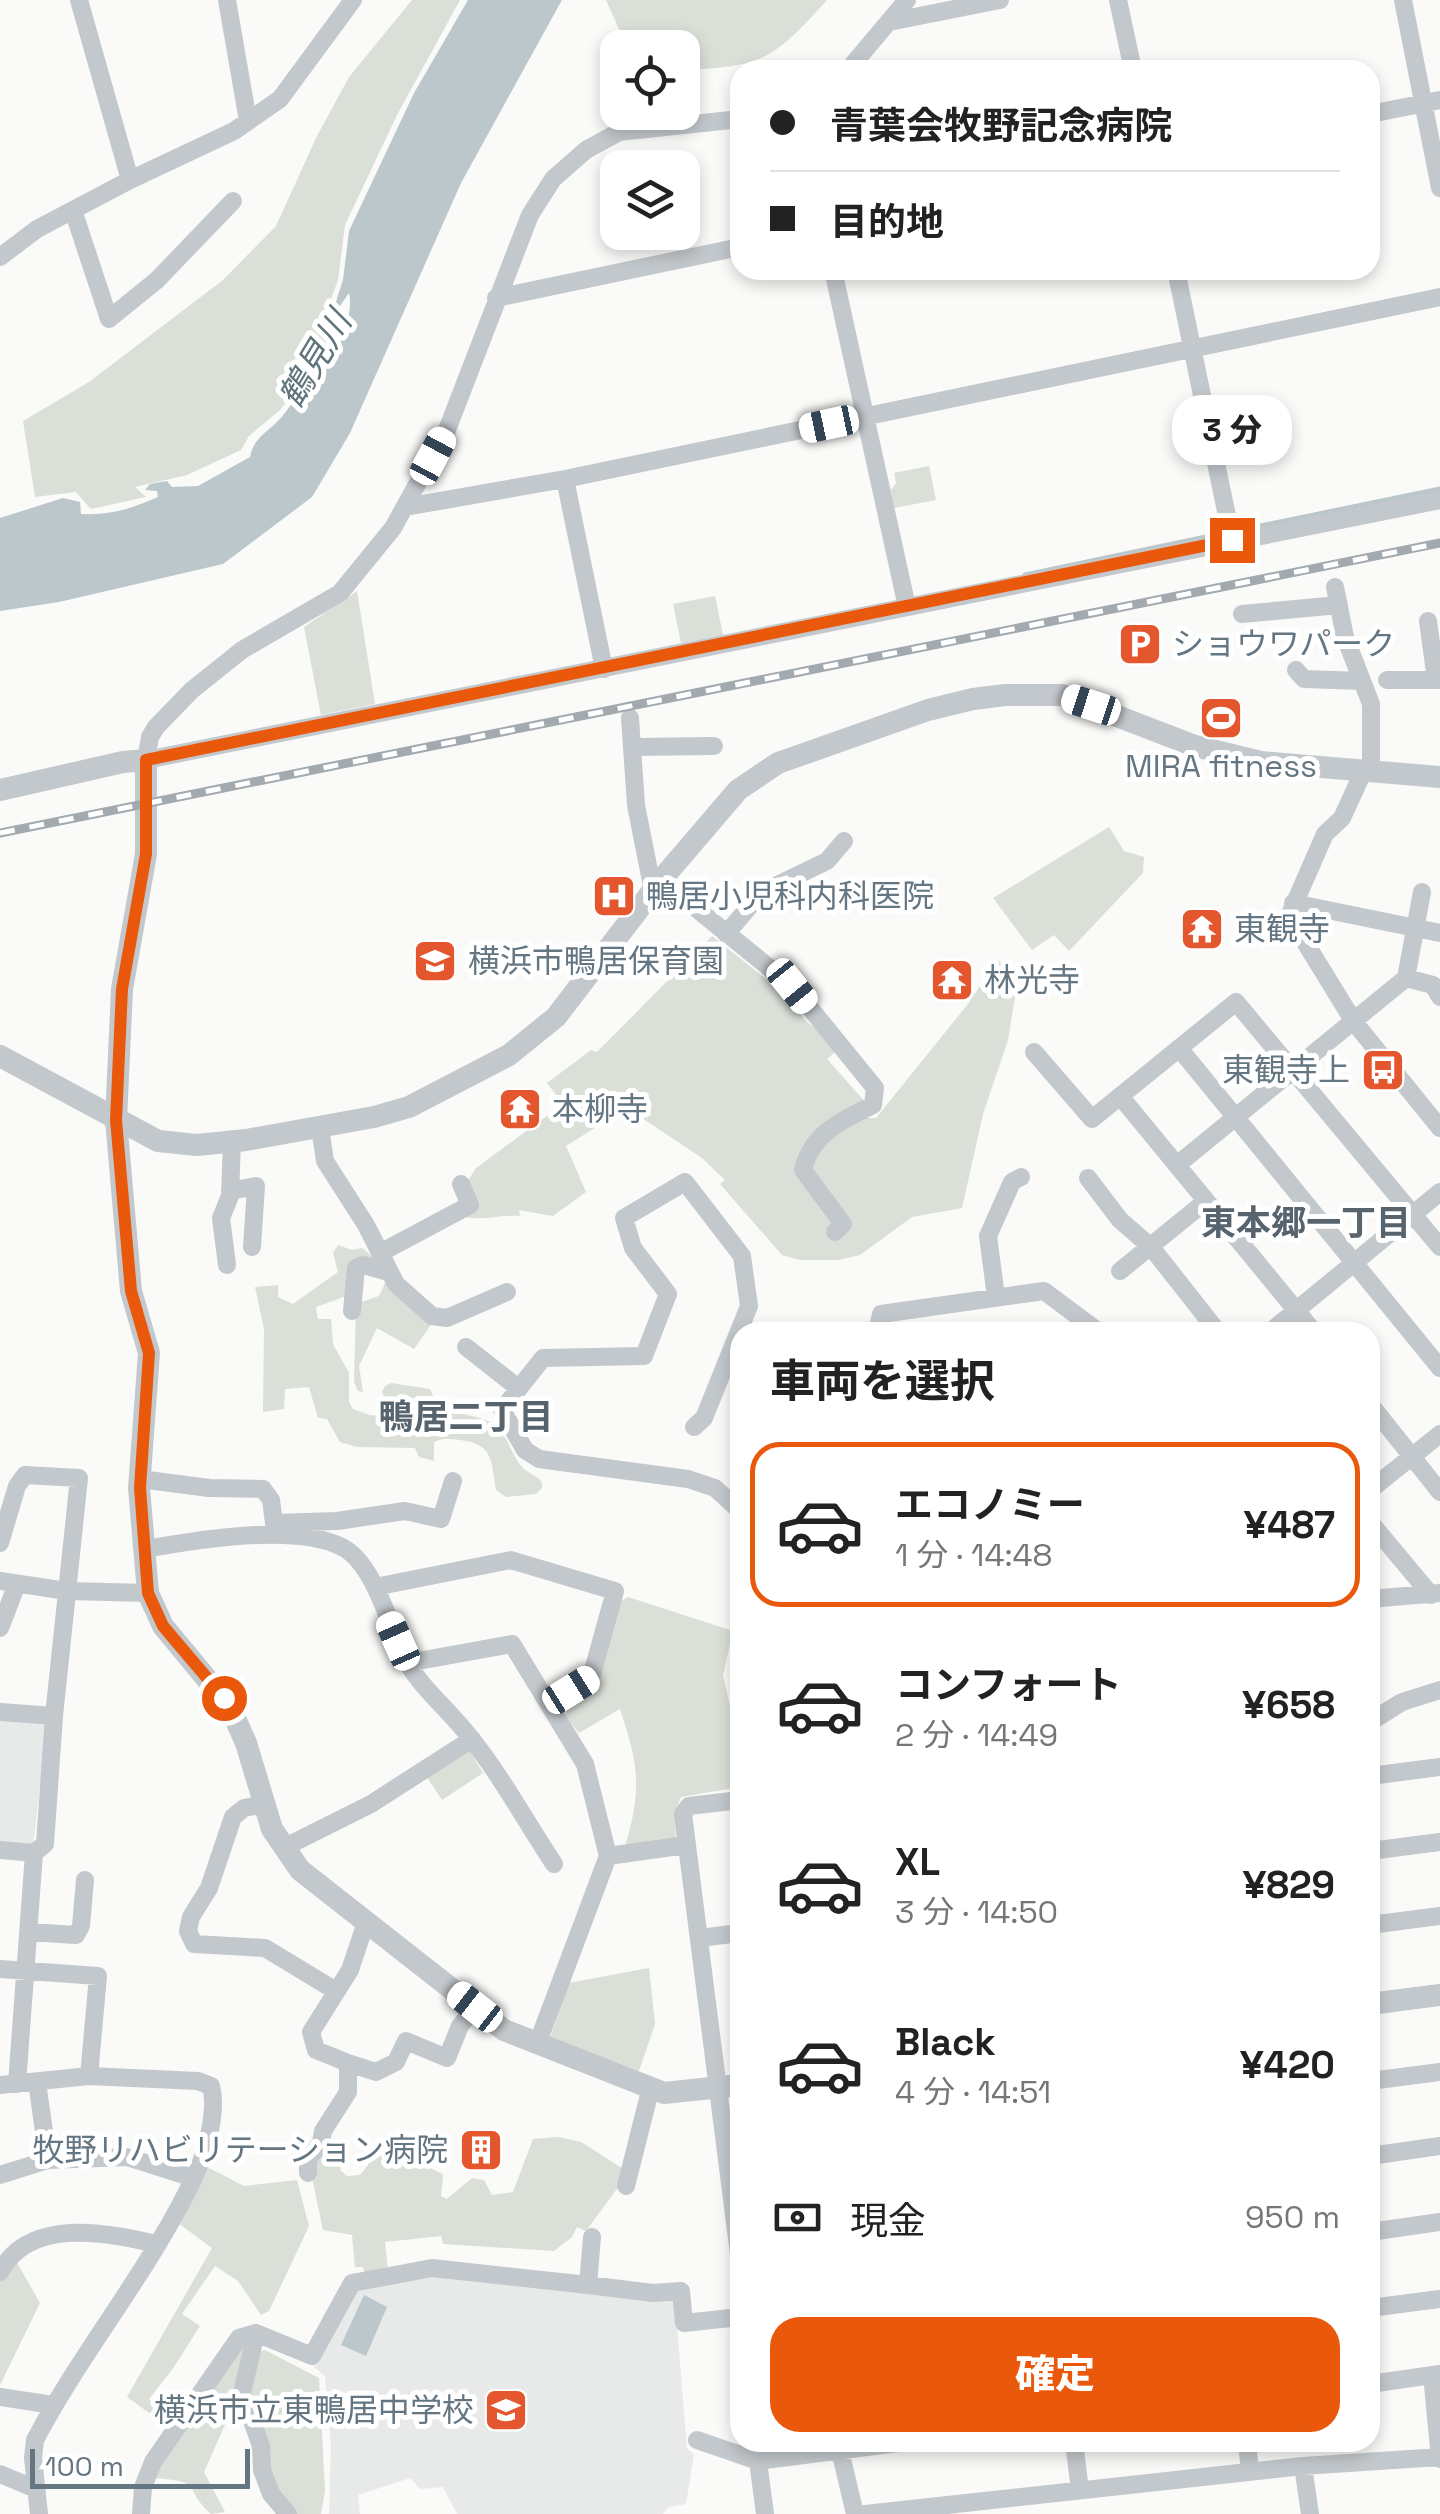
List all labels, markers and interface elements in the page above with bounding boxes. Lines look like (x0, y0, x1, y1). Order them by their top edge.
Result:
map controls (600, 30, 700, 250)
button: locate (600, 30, 700, 130)
text: 青葉会牧野記念病院 (830, 102, 1172, 150)
button: layers (600, 150, 700, 250)
text: 目的地 (830, 198, 944, 246)
water label: 鶴見川 (269, 299, 363, 415)
callout: 3 分 (1172, 395, 1292, 465)
car (797, 403, 861, 445)
text: 3 分 (1202, 410, 1262, 450)
car (406, 422, 460, 490)
route end (1210, 518, 1255, 563)
parking icon: ショウワパーク (1117, 621, 1163, 667)
place label: ショウワパーク (1172, 624, 1395, 664)
car (1058, 681, 1124, 729)
sports icon: MIRA fitness (1198, 695, 1244, 741)
place label: MIRA fitness (1125, 746, 1317, 786)
hospital icon: 鴨居小児科内科医院 (591, 873, 637, 919)
place label: 鴨居小児科内科医院 (646, 876, 934, 916)
temple icon: 東観寺 (1179, 906, 1225, 952)
place label: 東観寺 (1234, 909, 1330, 949)
school or university icon: 横浜市鴨居保育園 (412, 938, 458, 984)
place label: 横浜市鴨居保育園 (468, 941, 724, 981)
car (761, 953, 823, 1019)
temple icon: 林光寺 (929, 957, 975, 1003)
place label: 林光寺 (984, 960, 1080, 1000)
bus stop icon: 東観寺上 (1360, 1047, 1406, 1093)
place label: 東観寺上 (1222, 1050, 1350, 1090)
temple icon: 本柳寺 (497, 1086, 543, 1132)
place label: 本柳寺 (552, 1089, 648, 1129)
district label: 東本郷一丁目 (1201, 1201, 1411, 1245)
text: 車両を選択 (770, 1353, 995, 1410)
district label: 鴨居二丁目 (378, 1395, 554, 1439)
icon: car (775, 1480, 865, 1570)
text: エコノミー (895, 1481, 1085, 1529)
text: ¥487 (1244, 1501, 1335, 1549)
text: 1 分 · 14:48 (895, 1535, 1052, 1575)
car (372, 1607, 424, 1675)
icon: car (775, 1660, 865, 1750)
car (538, 1661, 604, 1719)
text: コンフォート (895, 1661, 1122, 1709)
route start (202, 1676, 247, 1721)
text: ¥658 (1242, 1681, 1335, 1729)
text: 2 分 · 14:49 (895, 1715, 1058, 1755)
text: XL (895, 1838, 940, 1886)
icon: car (775, 1840, 865, 1930)
text: ¥829 (1243, 1861, 1335, 1909)
text: 3 分 · 14:50 (895, 1892, 1058, 1932)
car (442, 1977, 508, 2037)
text: Black (895, 2018, 996, 2066)
icon: car (775, 2020, 865, 2110)
text: ¥420 (1240, 2041, 1335, 2089)
text: 4 分 · 14:51 (895, 2072, 1051, 2112)
building icon: 牧野リハビリテーション病院 (458, 2127, 504, 2173)
place label: 牧野リハビリテーション病院 (33, 2130, 448, 2170)
icon: cash (770, 2190, 825, 2245)
text: 現金 (850, 2197, 926, 2245)
text: 950 m (1245, 2197, 1340, 2237)
button: 確定 (770, 2317, 1340, 2432)
school or university icon: 横浜市立東鴨居中学校 (483, 2387, 529, 2433)
place label: 横浜市立東鴨居中学校 (154, 2390, 474, 2430)
scale bar (30, 2444, 250, 2488)
text: 100 m (45, 2448, 124, 2484)

